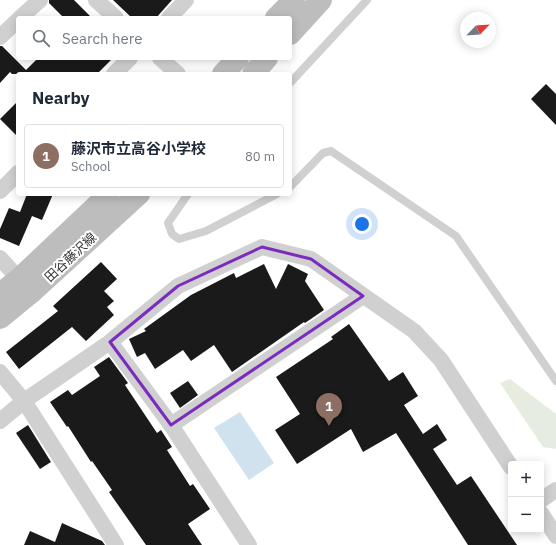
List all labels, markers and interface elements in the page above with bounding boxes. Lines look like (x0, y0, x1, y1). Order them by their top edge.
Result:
north arrow (460, 12, 496, 48)
search box (16, 16, 292, 60)
icon: search (30, 27, 52, 49)
text: Search here (62, 29, 142, 48)
text: Nearby (32, 87, 90, 109)
text: 藤沢市立高谷小学校 (71, 139, 206, 158)
text: 1 (42, 148, 50, 165)
text: 80 m (245, 148, 275, 165)
text: School (71, 158, 111, 175)
your location (352, 214, 372, 234)
street label: 田谷藤沢線 (41, 229, 100, 286)
pin: 1 (316, 393, 342, 426)
map controls (508, 461, 544, 533)
button: + (508, 461, 544, 497)
button: − (508, 497, 544, 533)

